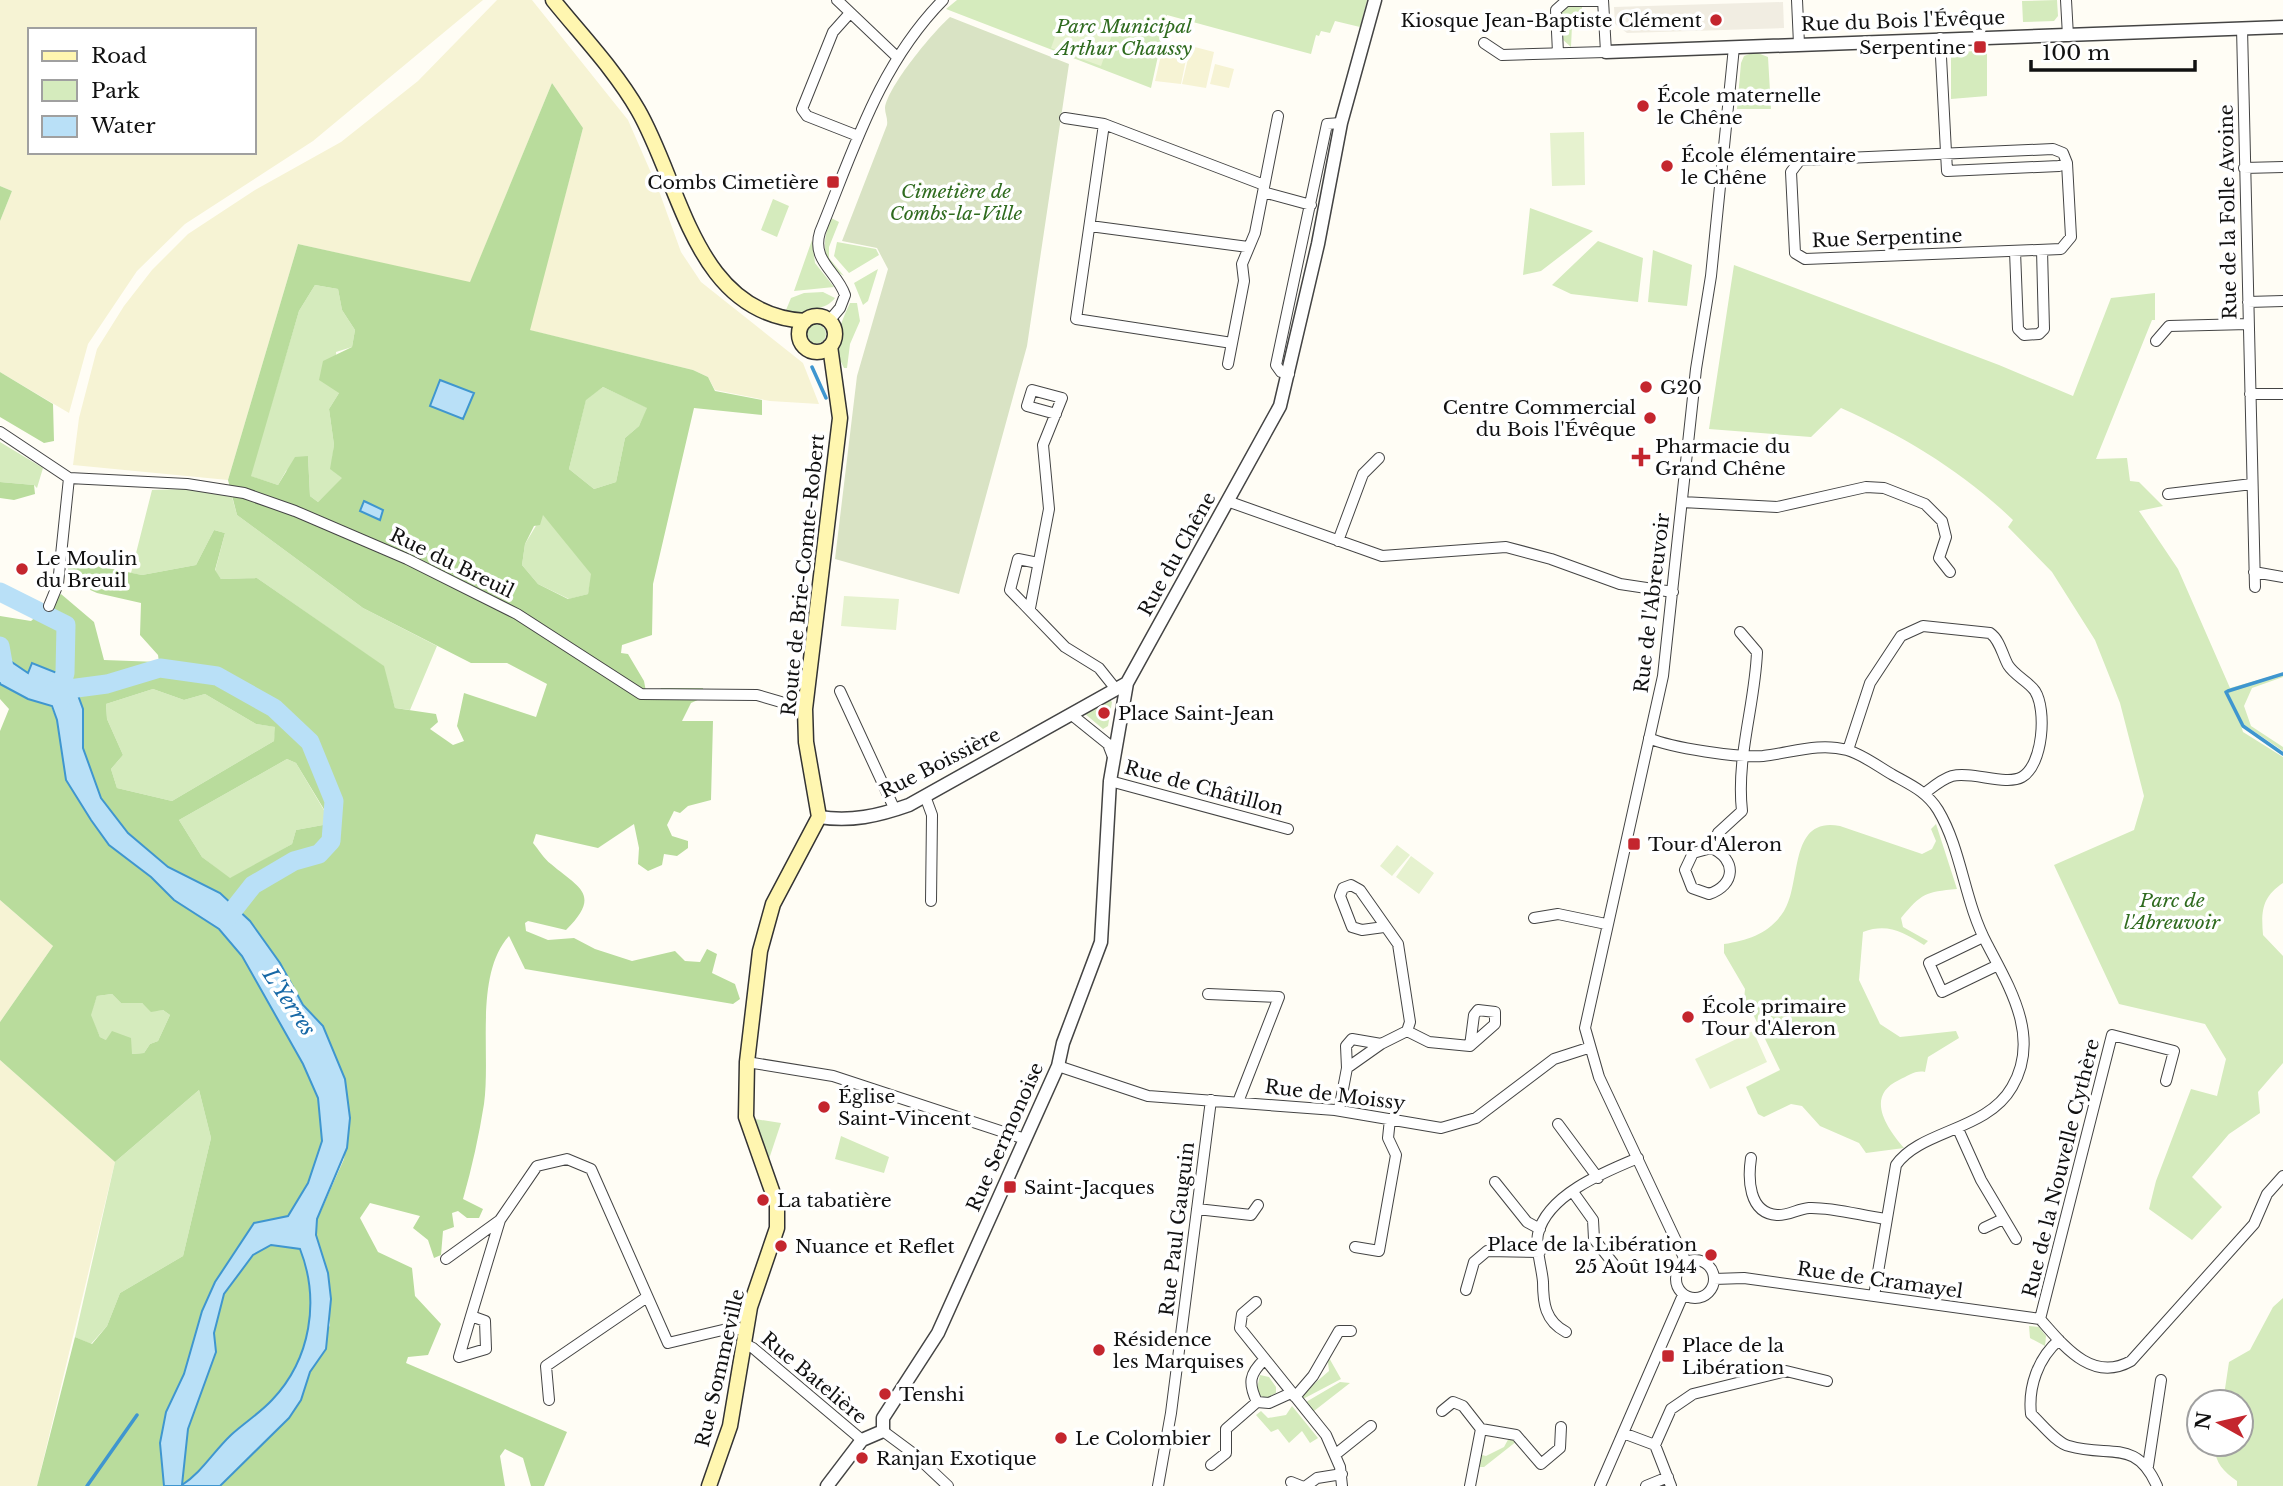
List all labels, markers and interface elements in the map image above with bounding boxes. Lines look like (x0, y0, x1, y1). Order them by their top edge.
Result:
street label: Rue du Bois l'Évêque (1800, 6, 2006, 36)
place label: Kiosque Jean-Baptiste Clément (1400, 9, 1703, 32)
marker: Kiosque Jean-Baptiste Clément (1708, 12, 1724, 28)
park label: Parc Municipal Arthur Chaussy (1053, 15, 1192, 60)
legend (28, 28, 256, 154)
scale bar (2031, 28, 2196, 72)
place label: Serpentine (1859, 36, 1966, 59)
marker: Serpentine (1972, 39, 1988, 55)
text: 100 m (2042, 40, 2110, 66)
text: Road (91, 43, 147, 69)
text: Park (91, 78, 140, 104)
place label: École maternelle le Chêne (1657, 84, 1821, 129)
marker: École maternelle le Chêne (1635, 98, 1651, 114)
street label: Rue de la Folle Avoine (2215, 104, 2241, 320)
text: Water (90, 113, 155, 139)
place label: École élémentaire le Chêne (1681, 144, 1856, 189)
marker: École élémentaire le Chêne (1659, 158, 1675, 174)
place label: Combs Cimetière (647, 171, 819, 194)
marker: Combs Cimetière (825, 174, 841, 190)
park label: Cimetière de Combs-la-Ville (890, 180, 1022, 225)
street label: Rue Serpentine (1811, 224, 1963, 252)
place label: G20 (1660, 376, 1702, 399)
marker: G20 (1638, 379, 1654, 395)
place label: Centre Commercial du Bois l'Évêque (1443, 396, 1636, 441)
marker: Centre Commercial du Bois l'Évêque (1642, 410, 1658, 426)
street label: Route de Brie-Comte-Robert (777, 432, 829, 717)
place label: Pharmacie du Grand Chêne (1655, 435, 1790, 480)
marker: Pharmacie du Grand Chêne (1633, 449, 1649, 465)
street label: Rue du Chêne (1133, 488, 1221, 620)
street label: Rue de l'Abreuvoir (1630, 512, 1674, 694)
street label: Rue du Breuil (386, 523, 518, 603)
place label: Le Moulin du Breuil (36, 547, 137, 592)
marker: Le Moulin du Breuil (14, 561, 30, 577)
place label: Place Saint-Jean (1118, 702, 1274, 725)
marker: Place Saint-Jean (1096, 705, 1112, 721)
street label: Rue Boissière (876, 723, 1004, 803)
street label: Rue de Châtillon (1122, 756, 1286, 820)
place label: Tour d'Aleron (1648, 833, 1782, 856)
marker: Tour d'Aleron (1626, 836, 1642, 852)
park label: Parc de l'Abreuvoir (2124, 889, 2221, 934)
water label: L'Yerres (256, 962, 321, 1041)
place label: École primaire Tour d'Aleron (1702, 995, 1847, 1040)
marker: École primaire Tour d'Aleron (1680, 1009, 1696, 1025)
street label: Rue de la Nouvelle Cythère (2018, 1036, 2104, 1300)
street label: Rue Sermonoise (962, 1059, 1048, 1215)
street label: Rue de Moissy (1263, 1075, 1407, 1115)
place label: Église Saint-Vincent (838, 1085, 972, 1130)
marker: Église Saint-Vincent (816, 1099, 832, 1115)
street label: Rue Paul Gauguin (1155, 1141, 1199, 1317)
place label: Saint-Jacques (1024, 1176, 1155, 1199)
marker: Saint-Jacques (1002, 1179, 1018, 1195)
place label: La tabatière (777, 1189, 892, 1212)
marker: La tabatière (755, 1192, 771, 1208)
place label: Place de la Libération 25 Août 1944 (1487, 1233, 1697, 1278)
place label: Nuance et Reflet (795, 1235, 956, 1258)
marker: Nuance et Reflet (773, 1238, 789, 1254)
marker: Place de la Libération 25 Août 1944 (1703, 1247, 1719, 1263)
street label: Rue de Cramayel (1796, 1257, 1964, 1303)
street label: Rue Sommeville (691, 1287, 749, 1449)
street label: Rue Batelière (757, 1327, 871, 1429)
place label: Résidence les Marquises (1113, 1328, 1244, 1373)
place label: Place de la Libération (1682, 1334, 1785, 1379)
marker: Résidence les Marquises (1091, 1342, 1107, 1358)
marker: Place de la Libération (1660, 1348, 1676, 1364)
place label: Tenshi (899, 1383, 965, 1406)
marker: Tenshi (877, 1386, 893, 1402)
north arrow (2185, 1388, 2255, 1458)
text: N (2191, 1410, 2216, 1431)
place label: Le Colombier (1075, 1427, 1211, 1450)
marker: Le Colombier (1053, 1430, 1069, 1446)
place label: Ranjan Exotique (876, 1447, 1037, 1470)
marker: Ranjan Exotique (854, 1450, 870, 1466)

